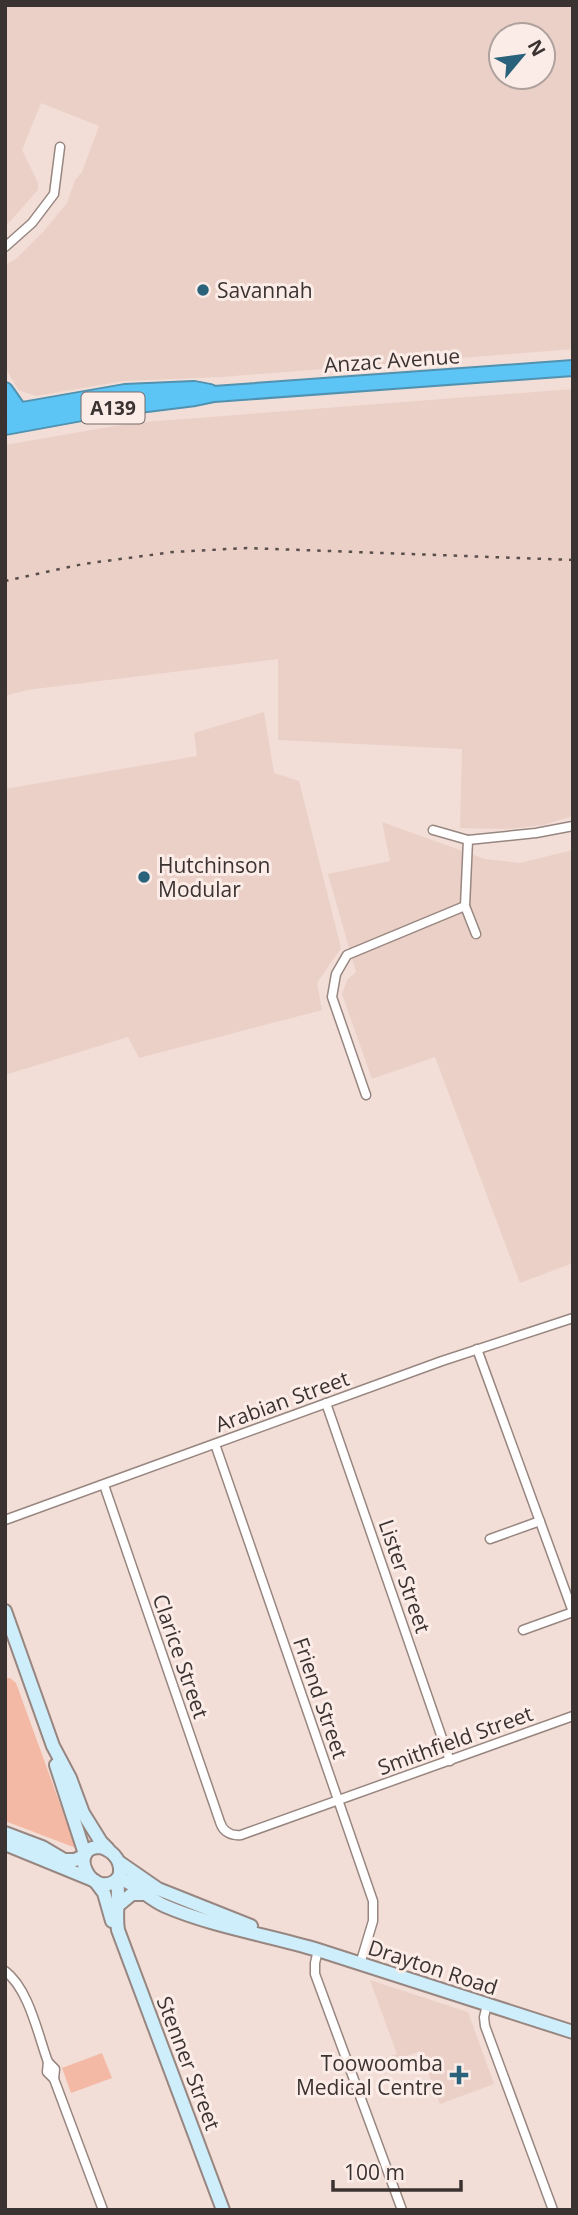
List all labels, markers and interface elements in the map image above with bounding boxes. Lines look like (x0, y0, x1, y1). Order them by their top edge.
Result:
north arrow (487, 21, 557, 91)
text: N (522, 35, 552, 61)
place label: Savannah (217, 276, 313, 304)
marker: Savannah (195, 282, 211, 298)
street label: Anzac Avenue (323, 341, 461, 379)
road number: A139 (82, 392, 144, 424)
place label: Hutchinson Modular (158, 851, 271, 903)
marker: Hutchinson Modular (136, 869, 152, 885)
street label: Arabian Street (211, 1364, 353, 1438)
street label: Lister Street (373, 1516, 437, 1636)
street label: Clarice Street (147, 1590, 215, 1722)
street label: Friend Street (287, 1634, 355, 1762)
street label: Smithfield Street (374, 1699, 536, 1781)
street label: Drayton Road (365, 1933, 501, 2001)
street label: Stenner Street (151, 1992, 227, 2134)
place label: Toowoomba Medical Centre (296, 2049, 443, 2101)
marker: Toowoomba Medical Centre (449, 2065, 469, 2085)
scale bar (333, 2148, 461, 2192)
text: 100 m (344, 2158, 405, 2186)

